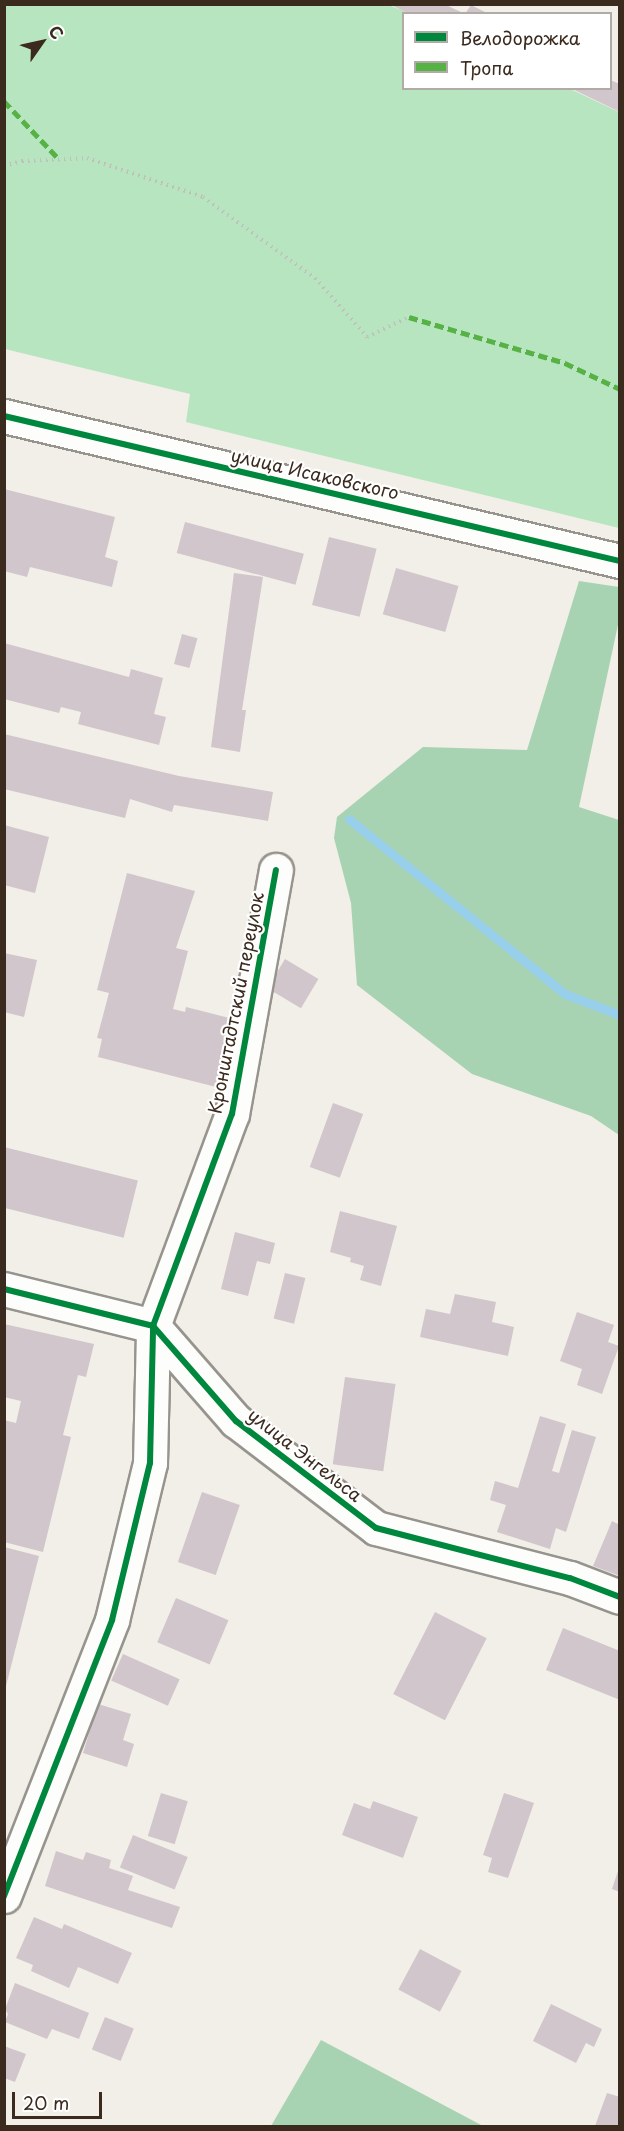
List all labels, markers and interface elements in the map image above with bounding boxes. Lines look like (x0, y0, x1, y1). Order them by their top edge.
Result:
north arrow (12, 12, 72, 72)
legend (402, 12, 612, 90)
text: С (44, 20, 70, 44)
text: Велодорожка (460, 24, 580, 51)
text: Тропа (460, 54, 513, 81)
street label: улица Исаковского (228, 444, 402, 504)
street label: Кронштадтский переулок (204, 891, 268, 1115)
street label: улица Энгельса (243, 1403, 367, 1507)
scale bar (15, 2080, 105, 2118)
text: 20 m (23, 2089, 69, 2116)

